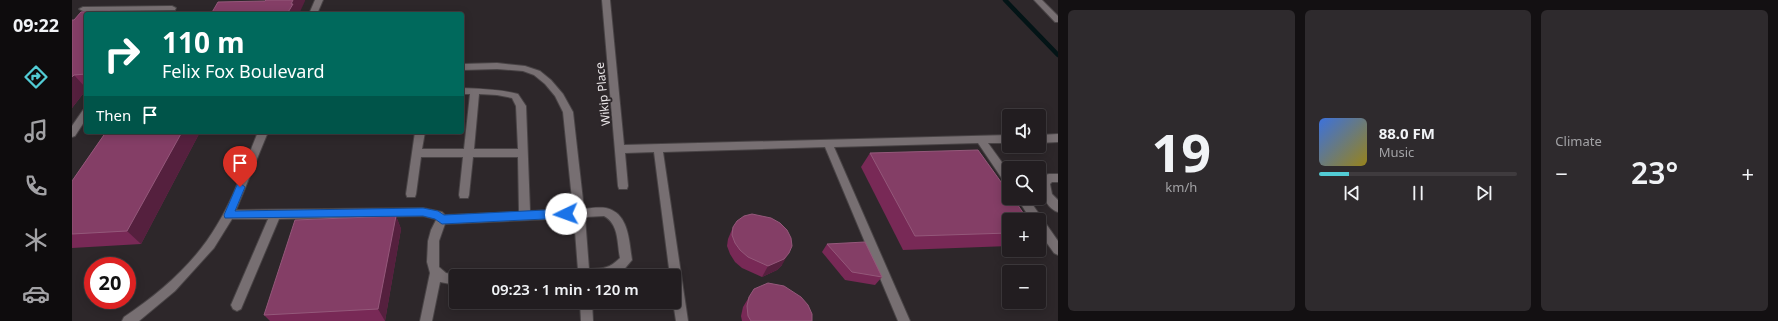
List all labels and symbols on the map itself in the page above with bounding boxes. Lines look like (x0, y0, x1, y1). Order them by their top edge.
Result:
street label: Wikip Place (591, 61, 614, 127)
pin (223, 146, 257, 187)
position arrow (545, 193, 587, 235)
speed limit sign: 20 (84, 257, 136, 309)

